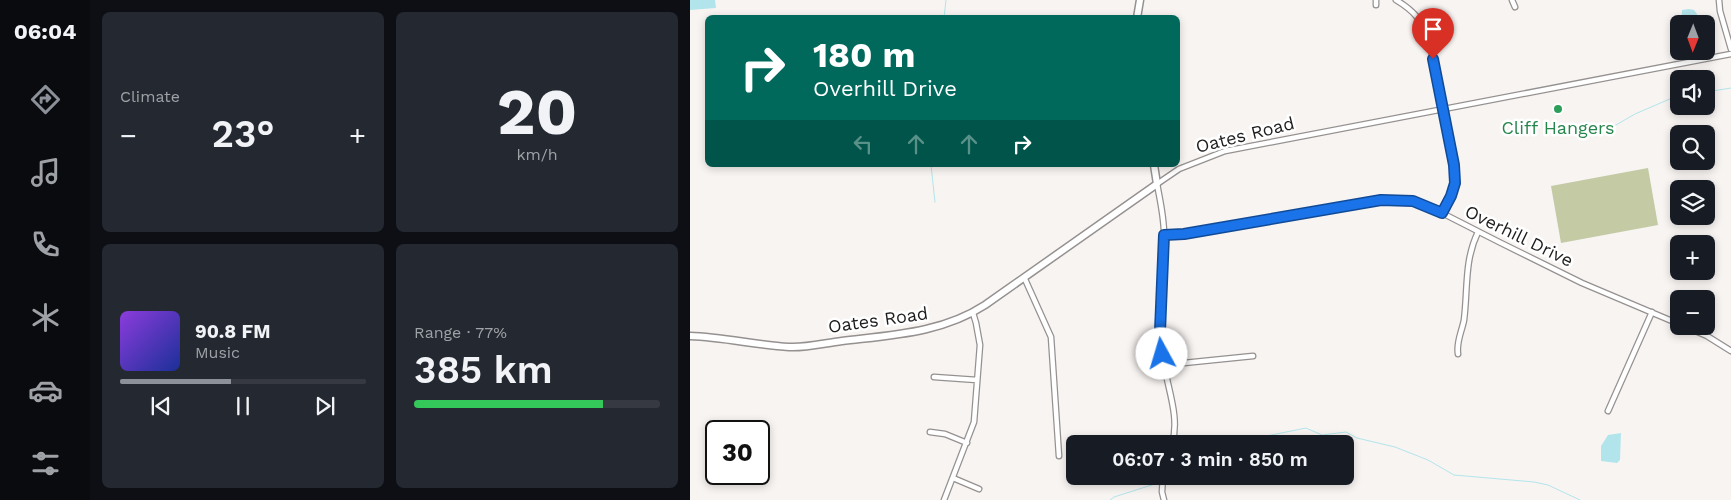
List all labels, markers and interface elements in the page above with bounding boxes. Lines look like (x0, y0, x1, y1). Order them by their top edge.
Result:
pin (1412, 8, 1454, 59)
icon: arrive (1419, 15, 1447, 43)
north arrow (1670, 15, 1715, 60)
map controls (1670, 15, 1715, 335)
text: 06:04 (14, 19, 76, 44)
text: 180 m (813, 34, 916, 76)
icon: right (730, 35, 795, 100)
button: sound (1670, 70, 1715, 115)
text: 20 (497, 74, 577, 150)
text: Overhill Drive (813, 76, 957, 101)
icon: directions (28, 82, 63, 117)
text: Climate (120, 87, 180, 106)
marker: Cliff Hangers (1552, 103, 1564, 115)
text: 23° (211, 112, 275, 156)
street label: Oates Road (1193, 112, 1296, 157)
place label: Cliff Hangers (1501, 117, 1615, 138)
text: − (120, 119, 137, 152)
text: + (349, 119, 366, 152)
button: search (1670, 125, 1715, 170)
icon: left (849, 130, 877, 158)
icon: ahead (902, 130, 930, 158)
icon: ahead (955, 130, 983, 158)
icon: right (1008, 130, 1036, 158)
text: km/h (516, 145, 558, 164)
icon: music (28, 155, 63, 190)
button: layers (1670, 180, 1715, 225)
street label: Overhill Drive (1462, 200, 1577, 271)
icon: phone (28, 227, 63, 262)
button: + (1670, 235, 1715, 280)
button: − (1670, 290, 1715, 335)
icon: climate (28, 300, 63, 335)
street label: Oates Road (827, 302, 929, 337)
text: 90.8 FM (195, 320, 271, 343)
text: Range · 77% (414, 323, 507, 342)
position arrow (1135, 327, 1187, 379)
text: Music (195, 343, 240, 362)
text: 385 km (414, 348, 553, 392)
icon: car (28, 373, 63, 408)
icon: previous (147, 392, 175, 420)
icon: pause (229, 392, 257, 420)
icon: next (311, 392, 339, 420)
speed limit sign: 30 (705, 420, 770, 485)
icon: filters (28, 446, 63, 481)
text: 06:07 · 3 min · 850 m (1112, 448, 1308, 471)

